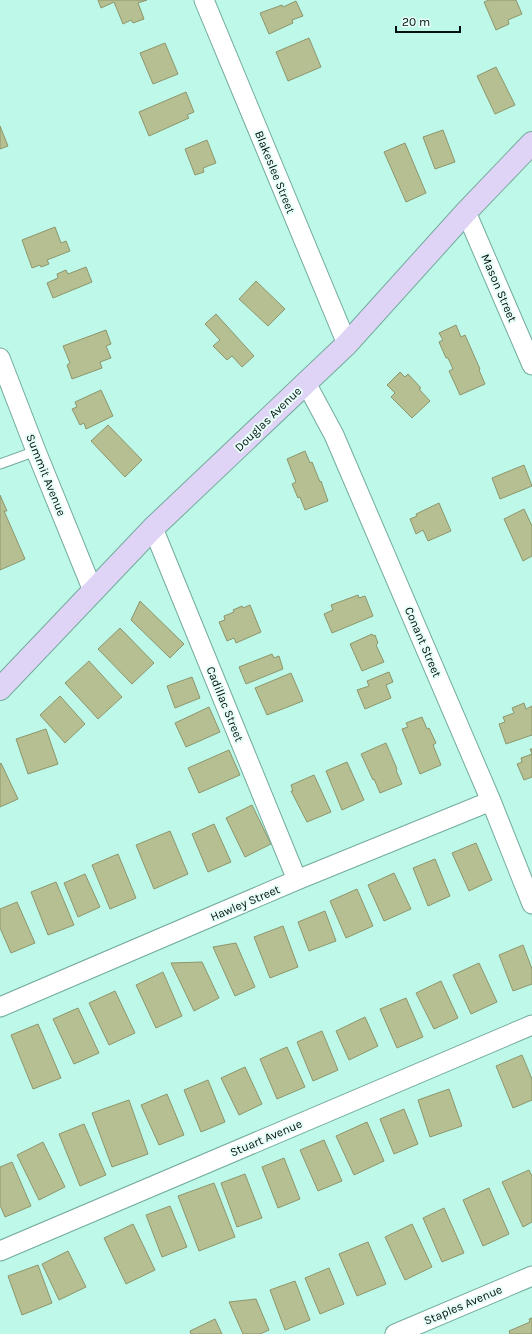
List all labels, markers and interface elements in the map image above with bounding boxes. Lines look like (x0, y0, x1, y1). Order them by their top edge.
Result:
scale bar (396, 8, 460, 34)
text: 20 m (402, 15, 430, 29)
street label: Blakeslee Street (252, 129, 298, 216)
street label: Mason Street (478, 252, 520, 325)
street label: Douglas Avenue (232, 384, 304, 454)
street label: Summit Avenue (23, 432, 69, 518)
street label: Conant Street (402, 605, 444, 680)
street label: Cadillac Street (204, 664, 247, 744)
street label: Hawley Street (208, 882, 282, 924)
street label: Stuart Avenue (228, 1117, 304, 1159)
street label: Staples Avenue (422, 1282, 504, 1328)

